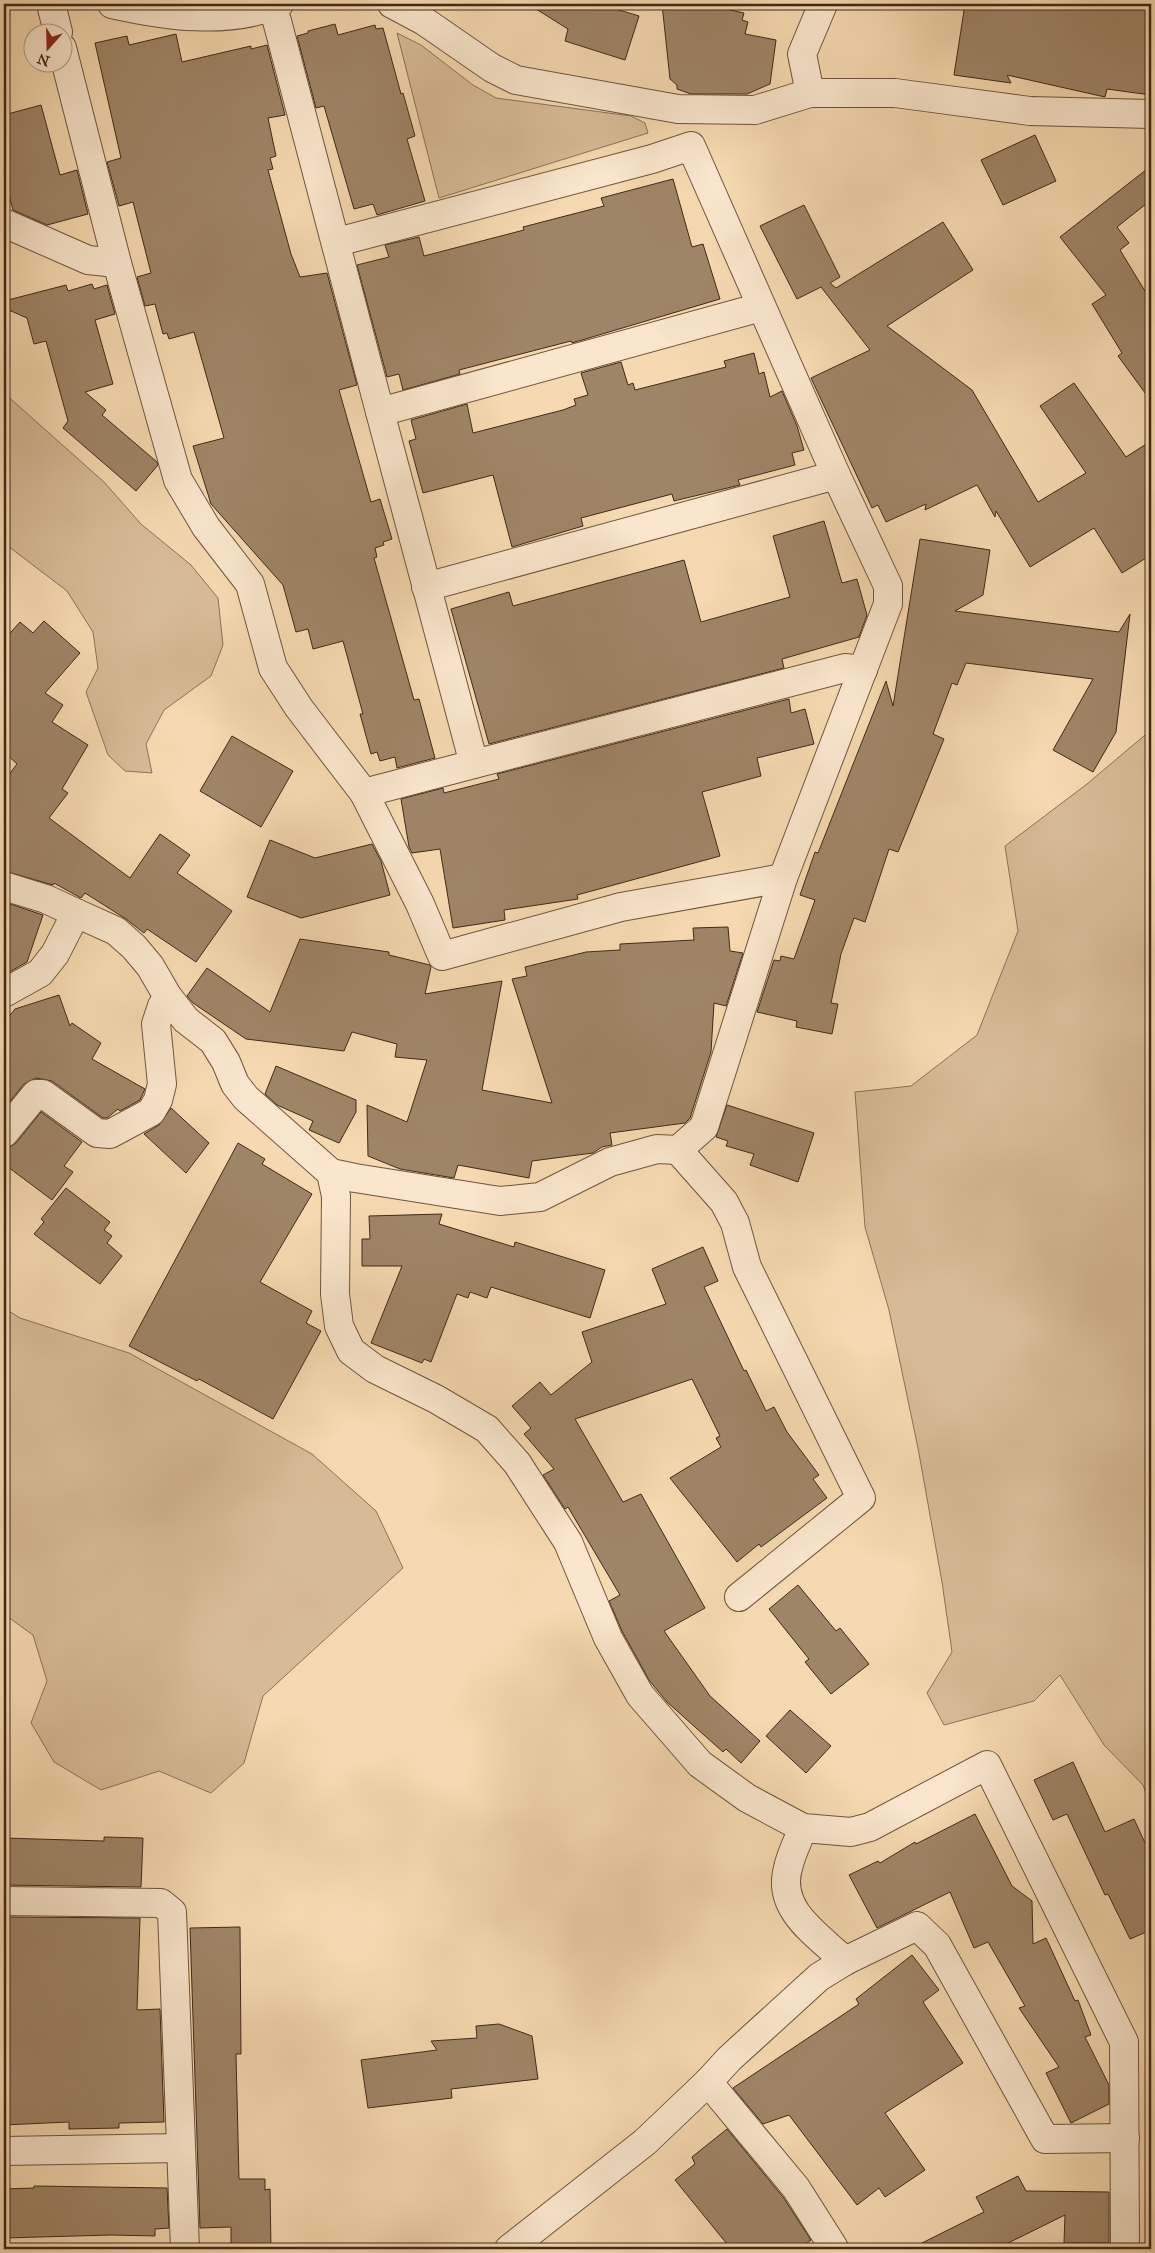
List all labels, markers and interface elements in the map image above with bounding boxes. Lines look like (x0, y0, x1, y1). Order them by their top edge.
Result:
north arrow (22, 22, 72, 72)
text: N (35, 50, 52, 70)

